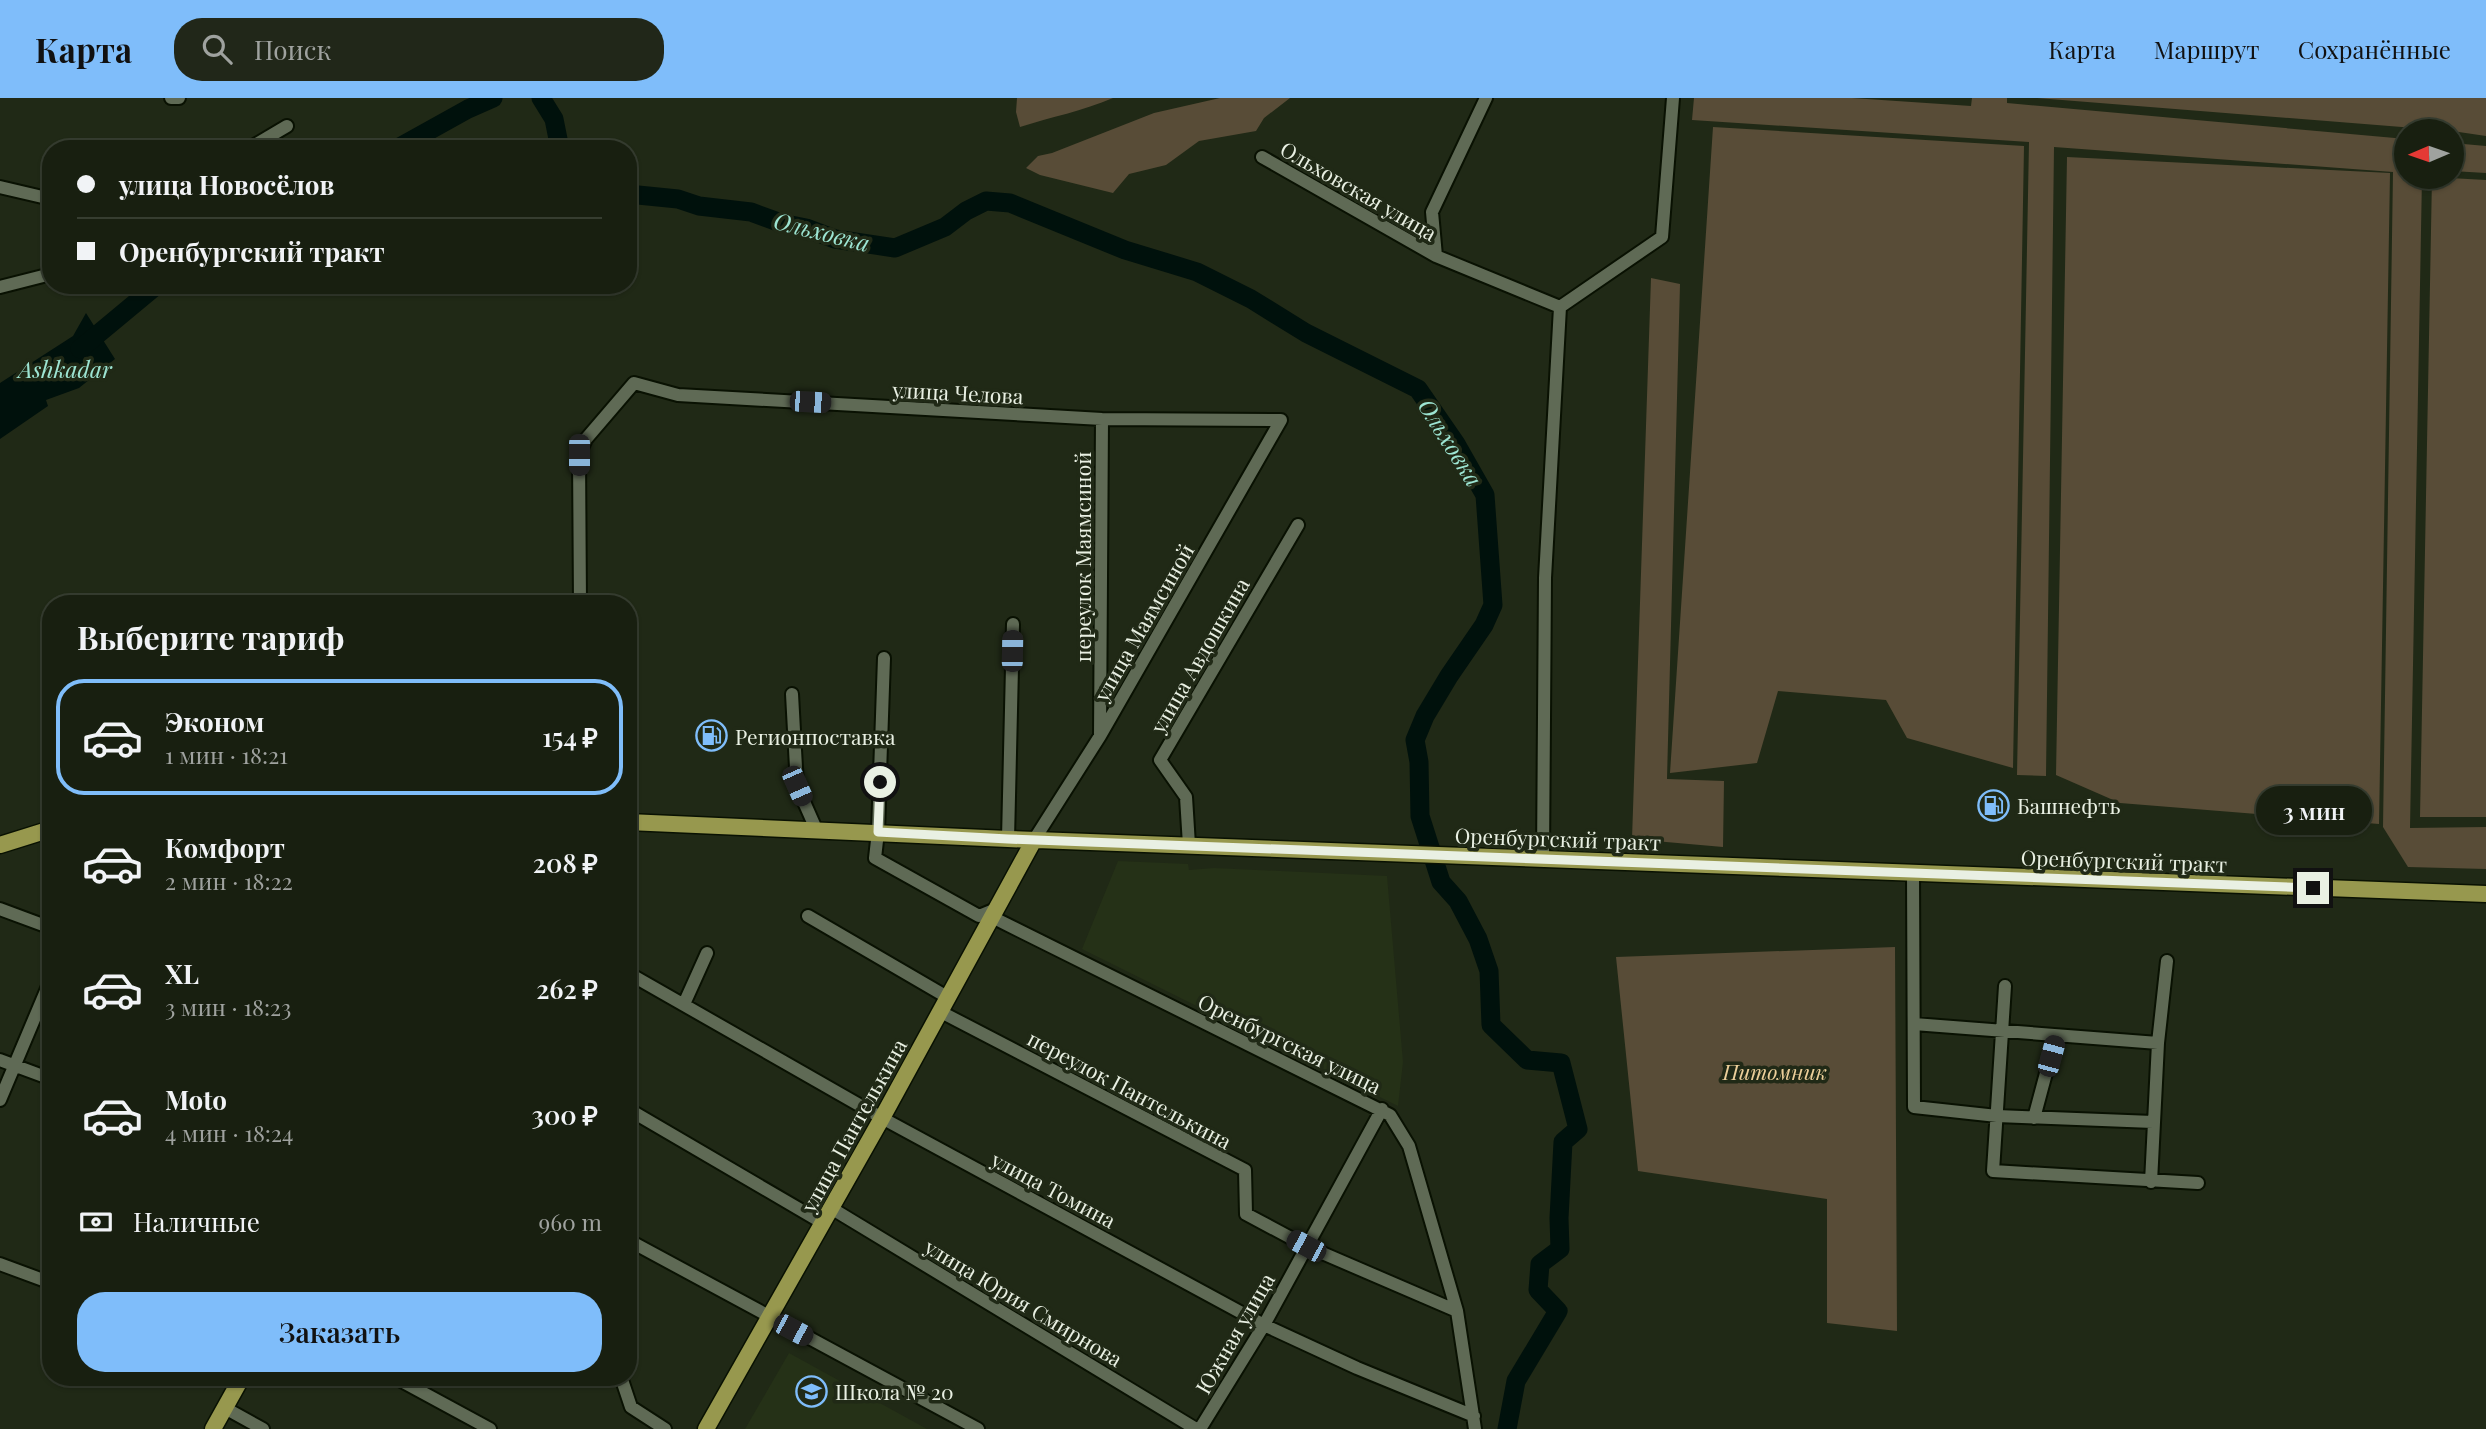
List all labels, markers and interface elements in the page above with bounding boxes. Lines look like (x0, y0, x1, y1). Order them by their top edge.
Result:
search box (174, 18, 664, 81)
text: Карта (35, 27, 132, 71)
icon: search (198, 30, 236, 68)
text: Поиск (254, 32, 331, 67)
text: Карта (2048, 33, 2116, 65)
text: Маршрут (2154, 33, 2260, 65)
text: Сохранённые (2298, 33, 2451, 65)
north arrow (2394, 119, 2464, 189)
map controls (2394, 119, 2464, 189)
street label: Ольховская улица (1276, 134, 1443, 246)
text: улица Новосёлов (119, 167, 334, 202)
water label: Ольховка (771, 204, 873, 258)
text: Оренбургский тракт (119, 234, 385, 269)
water label: Ashkadar (16, 353, 113, 384)
street label: улица Челова (891, 375, 1025, 409)
car (789, 390, 832, 414)
water label: Ольховка (1412, 392, 1490, 492)
car (569, 434, 590, 476)
street label: переулок Маямсиной (1068, 452, 1096, 662)
street label: улица Маямсиной (1086, 538, 1200, 707)
street label: улица Авдошкина (1143, 572, 1255, 739)
text: Выберите тариф (77, 615, 344, 658)
car (1002, 630, 1023, 672)
text: Эконом (165, 704, 264, 739)
icon: car (81, 706, 144, 769)
text: 154 ₽ (542, 719, 598, 754)
fuel station icon: Регионпоставка (695, 719, 729, 753)
place label: Регионпоставка (735, 722, 896, 750)
text: 1 мин · 18:21 (165, 739, 288, 770)
car (779, 763, 816, 809)
route start (864, 766, 896, 798)
callout: 3 мин (2255, 786, 2371, 836)
fuel station icon: Башнефть (1977, 788, 2011, 822)
place label: Башнефть (2017, 791, 2121, 819)
text: 3 мин (2283, 795, 2345, 826)
street label: Оренбургский тракт (1454, 820, 1662, 856)
text: Комфорт (165, 830, 285, 865)
icon: car (81, 832, 144, 895)
street label: Оренбургский тракт (2020, 842, 2228, 878)
text: 208 ₽ (533, 845, 598, 880)
text: 2 мин · 18:22 (165, 865, 293, 896)
route end (2297, 872, 2329, 904)
text: XL (165, 956, 199, 991)
icon: car (81, 958, 144, 1021)
text: 262 ₽ (536, 971, 598, 1006)
street label: Оренбургская улица (1194, 986, 1387, 1100)
text: 3 мин · 18:23 (165, 991, 291, 1022)
street label: переулок Пантелькина (1023, 1023, 1237, 1155)
street label: улица Пантелькина (793, 1033, 913, 1217)
car (2036, 1033, 2067, 1079)
park label: Питомник (1722, 1057, 1828, 1085)
text: Moto (165, 1082, 227, 1117)
icon: car (81, 1084, 144, 1147)
text: 300 ₽ (532, 1097, 598, 1132)
text: 4 мин · 18:24 (165, 1117, 293, 1148)
street label: улица Томина (986, 1144, 1121, 1234)
icon: cash (77, 1203, 115, 1241)
text: Наличные (133, 1204, 260, 1239)
text: 960 m (538, 1206, 602, 1237)
car (1283, 1227, 1330, 1265)
street label: улица Юрия Смирнова (919, 1231, 1129, 1372)
street label: Южная улица (1188, 1267, 1280, 1399)
button: Заказать (77, 1292, 602, 1372)
car (770, 1311, 817, 1349)
school or university icon: Школа № 20 (795, 1374, 829, 1408)
place label: Школа № 20 (835, 1377, 954, 1405)

